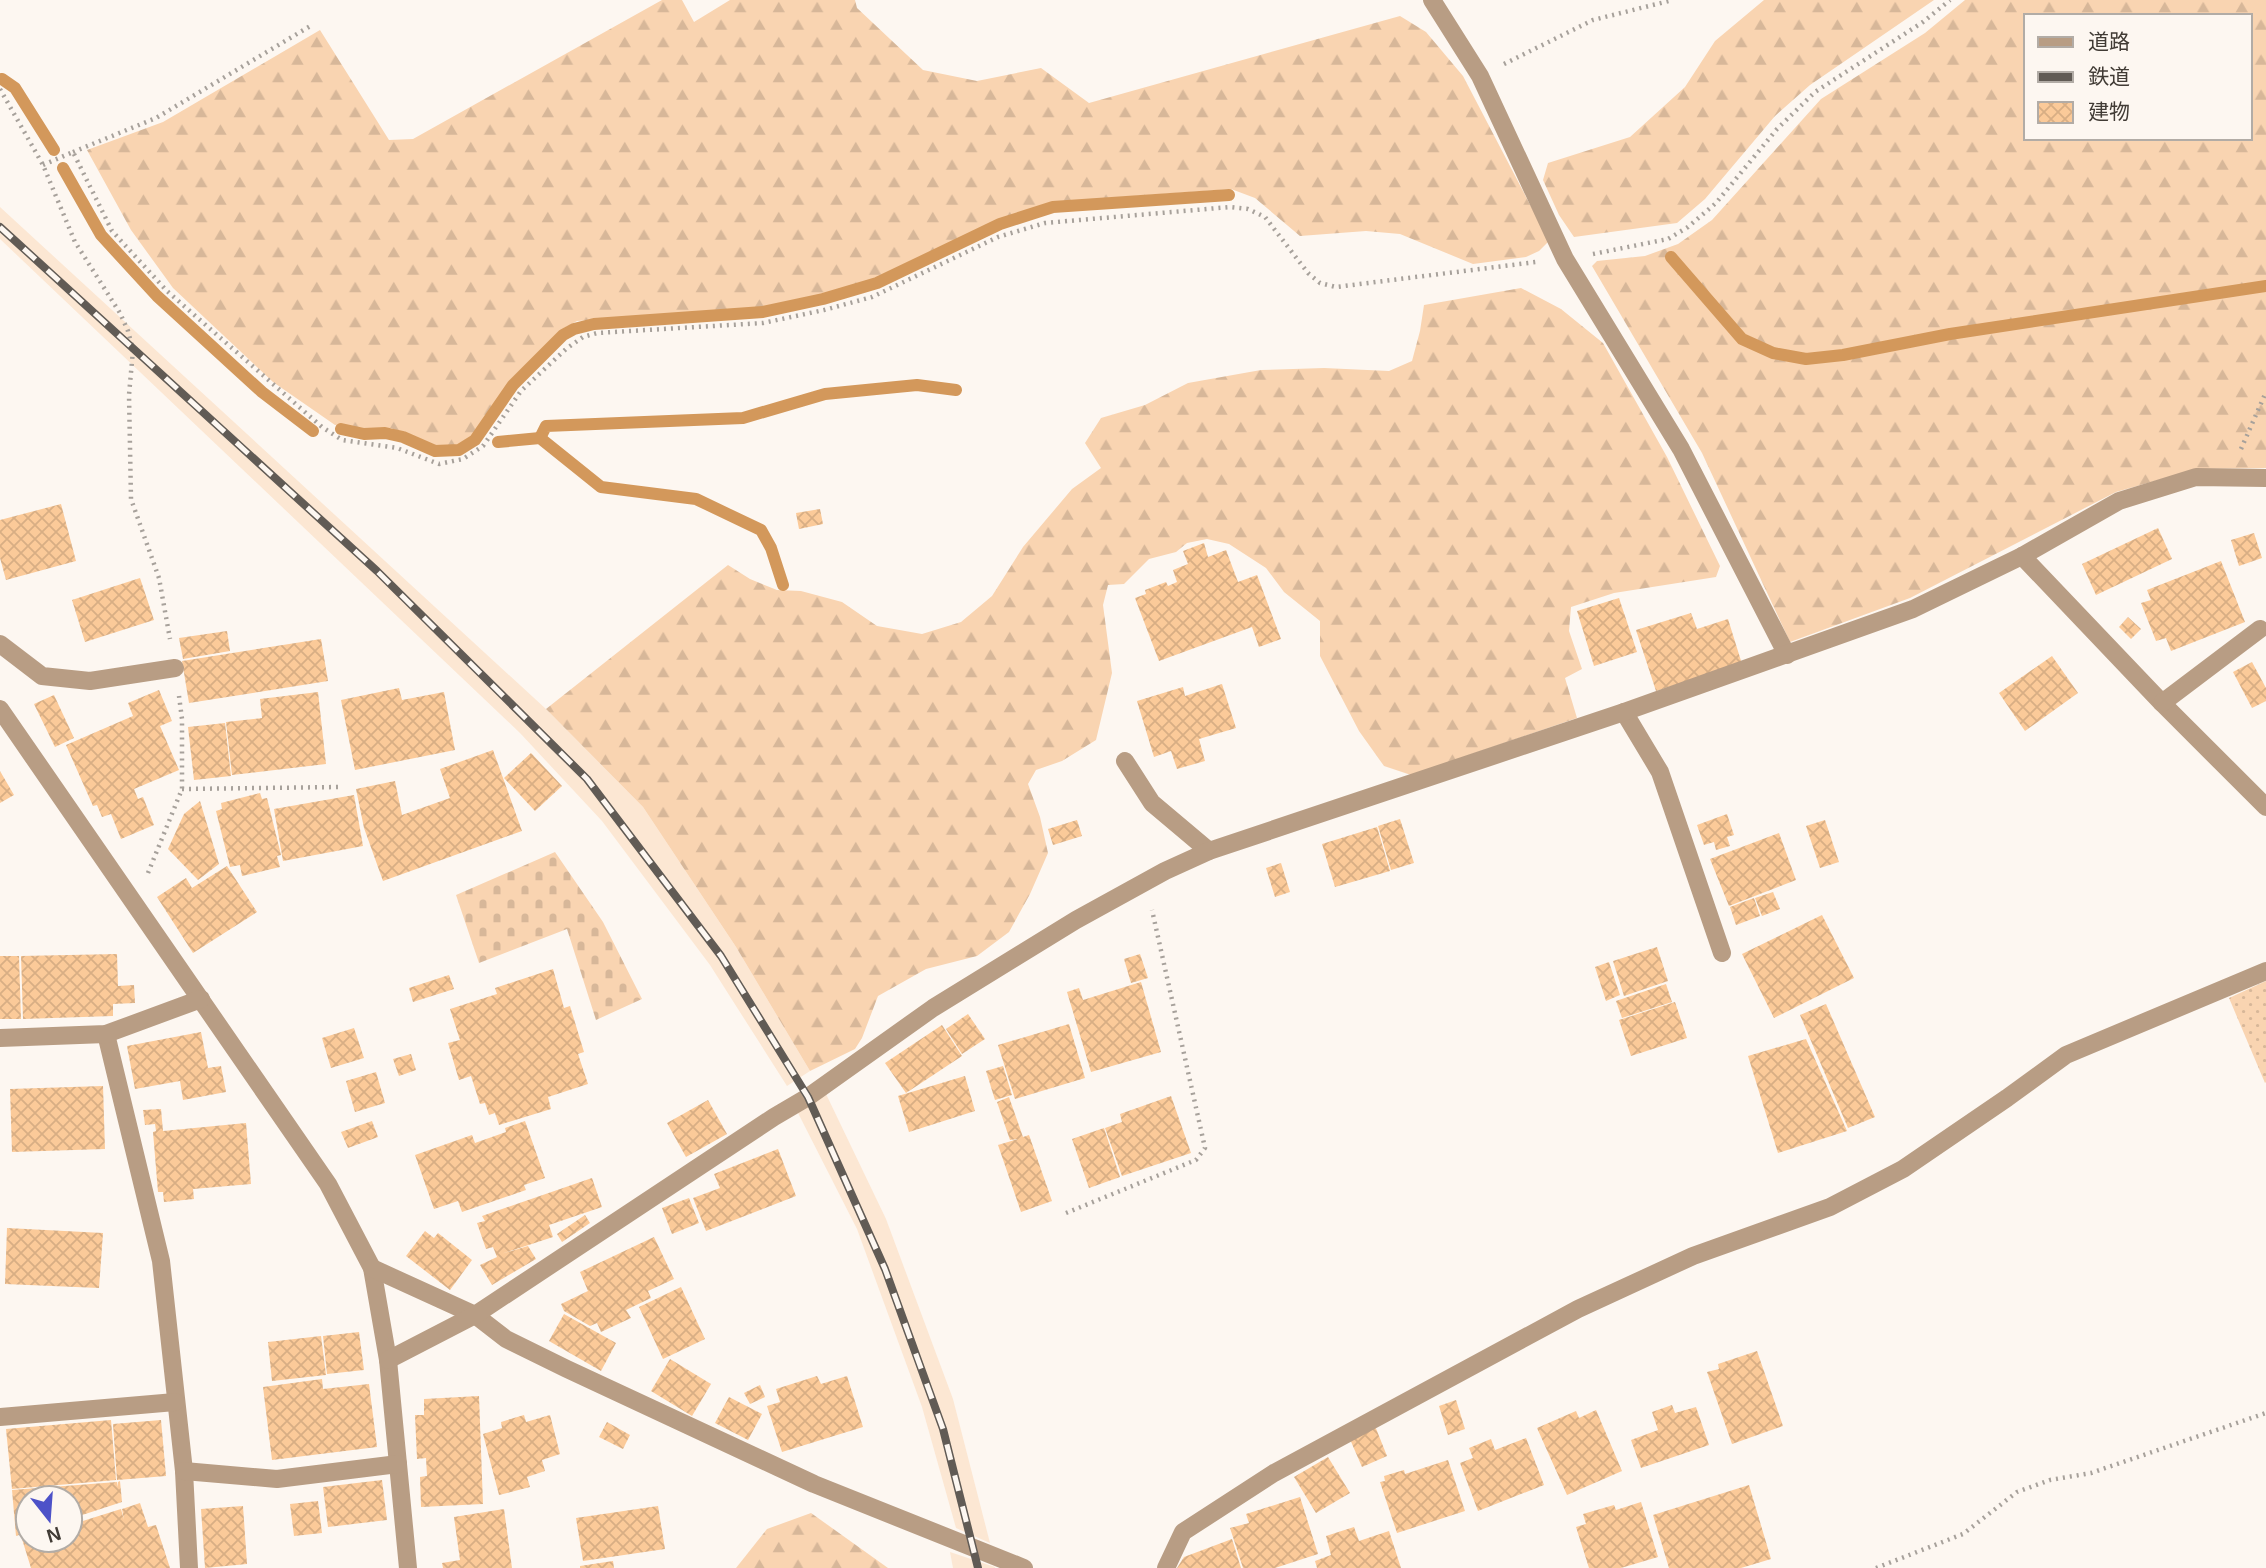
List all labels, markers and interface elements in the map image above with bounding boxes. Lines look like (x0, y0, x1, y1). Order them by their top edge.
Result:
legend (2024, 14, 2252, 140)
text: 道路 (2088, 30, 2130, 53)
text: 鉄道 (2088, 65, 2130, 88)
text: 建物 (2088, 100, 2130, 123)
north arrow (14, 1484, 84, 1554)
text: N (44, 1523, 63, 1547)

